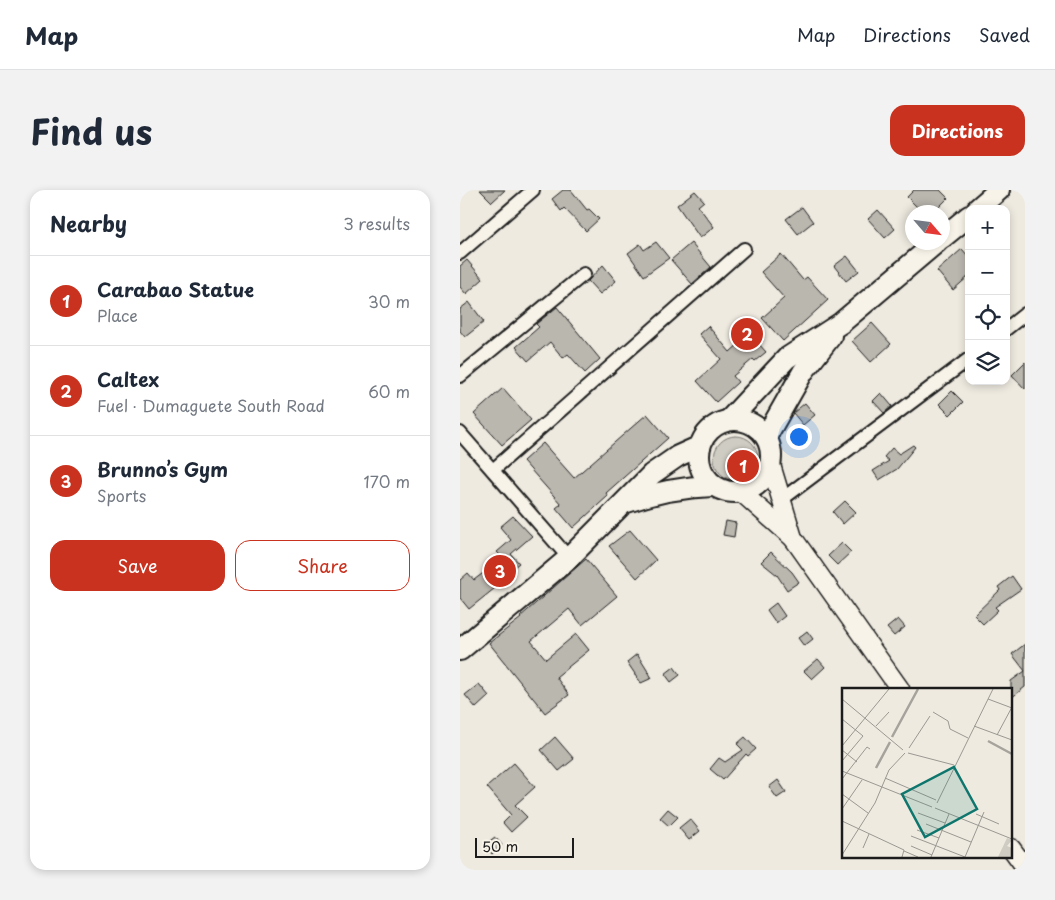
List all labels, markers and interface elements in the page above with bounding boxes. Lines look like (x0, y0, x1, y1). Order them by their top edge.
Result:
text: Map (25, 17, 78, 53)
text: Map (797, 21, 835, 48)
text: Directions (863, 21, 951, 48)
text: Saved (979, 21, 1030, 48)
text: Find us (30, 104, 152, 157)
button: Directions (890, 105, 1025, 156)
north arrow (905, 205, 950, 250)
map controls (965, 205, 1010, 385)
button: + (965, 205, 1010, 250)
text: Nearby (50, 207, 127, 239)
text: 3 results (343, 211, 410, 235)
button: − (965, 250, 1010, 295)
text: Carabao Statue (97, 275, 254, 303)
text: 1 (62, 289, 70, 313)
text: 30 m (368, 289, 410, 313)
button: locate (965, 295, 1010, 340)
text: Place (97, 303, 138, 327)
pin: 2 (731, 315, 763, 353)
button: layers (965, 340, 1010, 385)
text: Caltex (97, 365, 159, 393)
text: 2 (60, 379, 72, 403)
text: 60 m (368, 379, 410, 403)
text: Fuel · Dumaguete South Road (97, 393, 325, 417)
your location (786, 424, 812, 450)
pin: 1 (727, 447, 759, 485)
text: Brunno’s Gym (97, 455, 228, 483)
text: 3 (61, 469, 71, 493)
text: 170 m (364, 469, 410, 493)
text: Sports (97, 483, 146, 507)
button: Save (50, 540, 225, 591)
button: Share (235, 540, 410, 591)
pin: 3 (484, 552, 516, 590)
inset map (842, 688, 1012, 858)
scale bar (475, 835, 574, 858)
text: 50 m (482, 836, 518, 857)

